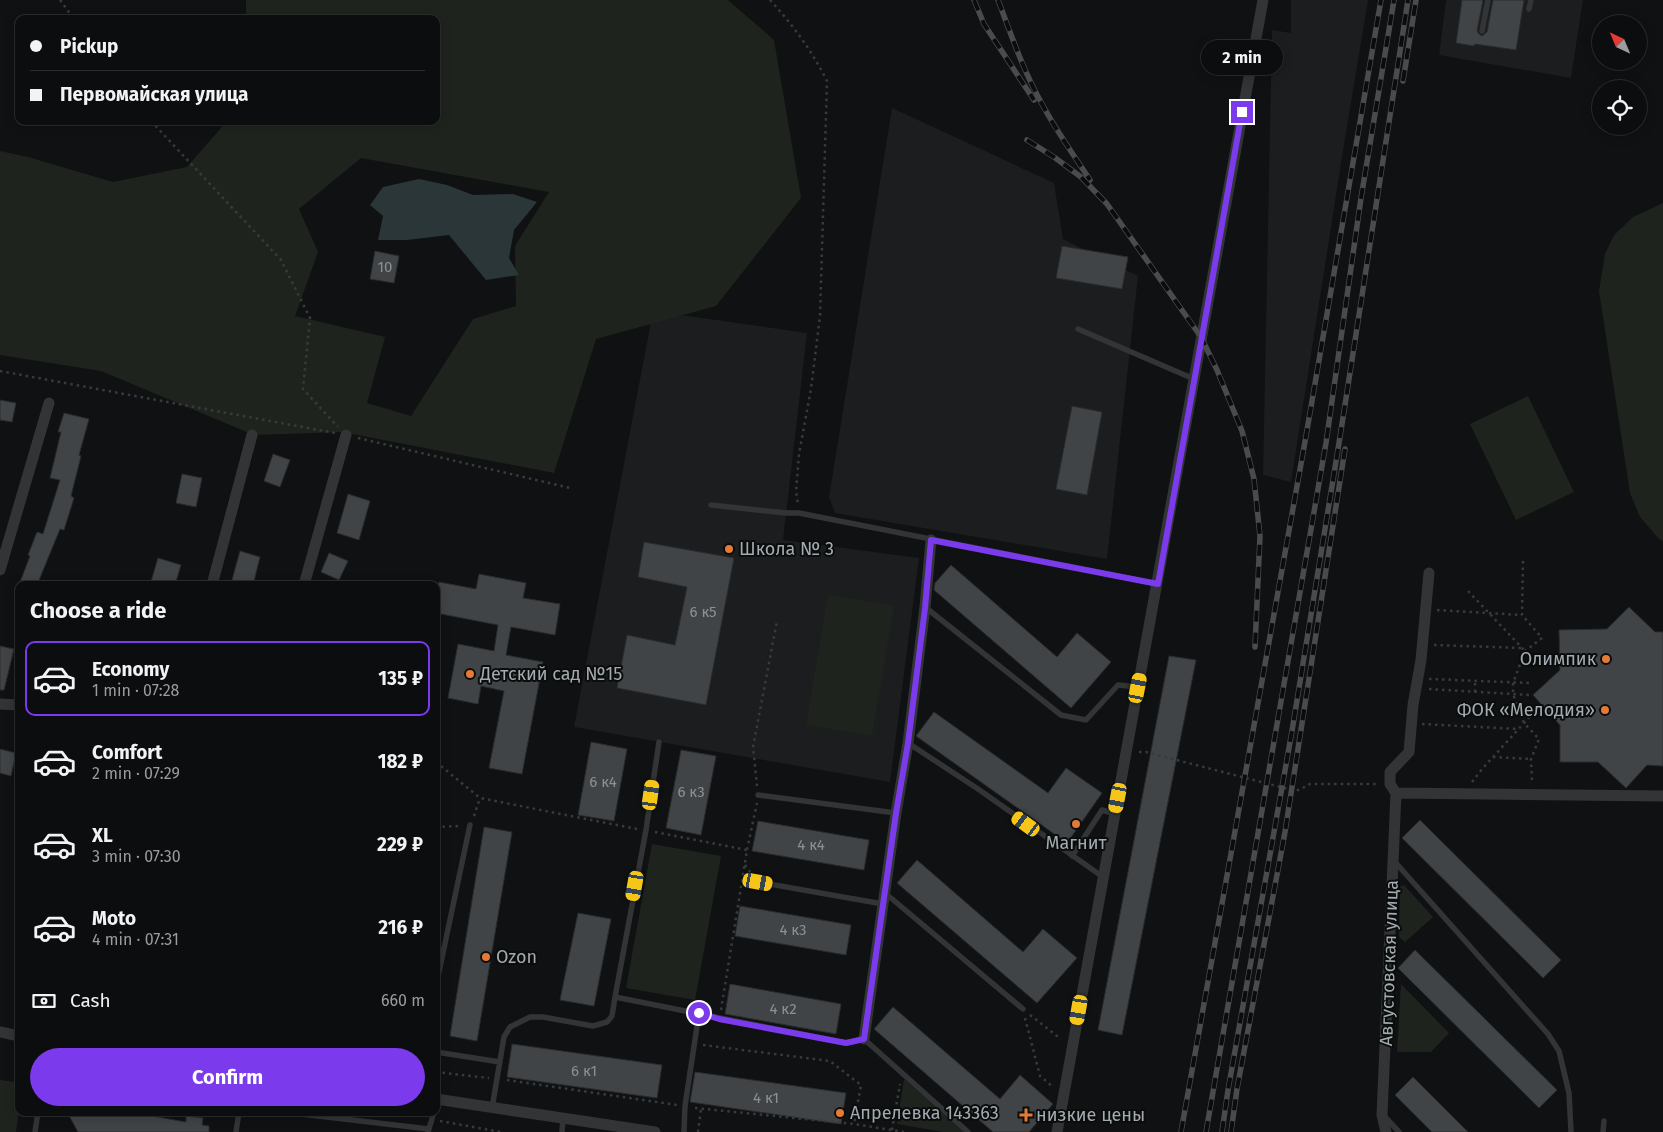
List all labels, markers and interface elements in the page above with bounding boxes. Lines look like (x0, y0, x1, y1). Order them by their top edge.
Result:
north arrow (1592, 15, 1648, 70)
map controls (1592, 15, 1647, 135)
text: Pickup (60, 35, 118, 58)
callout: 2 min (1201, 39, 1283, 74)
text: 2 min (1222, 48, 1262, 67)
button: locate (1592, 80, 1647, 135)
text: Первомайская улица (60, 83, 248, 106)
route end (1231, 101, 1253, 123)
house number: 10 (378, 258, 392, 276)
place label: Школа № 3 (739, 538, 834, 560)
marker: Школа № 3 (723, 543, 735, 555)
text: Choose a ride (30, 597, 166, 624)
house number: 6 к5 (689, 603, 717, 621)
place label: Олимпик (1520, 648, 1597, 670)
marker: Олимпик (1600, 653, 1612, 665)
icon: car (32, 656, 77, 701)
text: Economy (92, 658, 169, 681)
place label: Детский сад №15 (479, 663, 622, 685)
text: 135 ₽ (378, 667, 423, 690)
marker: Детский сад №15 (464, 668, 476, 680)
car (1127, 672, 1148, 704)
text: 1 min · 07:28 (92, 681, 179, 700)
place label: ФОК «Мелодия» (1457, 699, 1595, 721)
marker: ФОК «Мелодия» (1599, 704, 1611, 716)
icon: car (32, 739, 77, 784)
text: Comfort (92, 741, 162, 764)
text: 182 ₽ (378, 750, 423, 773)
text: 2 min · 07:29 (92, 764, 180, 783)
house number: 6 к4 (589, 773, 617, 791)
car (641, 779, 660, 811)
car (1107, 782, 1128, 814)
house number: 6 к3 (677, 783, 705, 801)
car (1009, 809, 1042, 839)
marker: Магнит (1070, 818, 1082, 830)
icon: car (32, 822, 77, 867)
text: XL (92, 824, 113, 847)
place label: Магнит (1045, 832, 1107, 854)
text: 229 ₽ (377, 833, 423, 856)
house number: 4 к4 (797, 836, 825, 854)
text: 3 min · 07:30 (92, 847, 181, 866)
car (625, 870, 644, 902)
car (741, 872, 774, 892)
street label: Августовская улица (1375, 880, 1403, 1046)
icon: car (32, 905, 77, 950)
text: Moto (92, 907, 136, 930)
text: 216 ₽ (378, 916, 423, 939)
house number: 4 к3 (779, 921, 807, 939)
text: 4 min · 07:31 (92, 930, 179, 949)
place label: Ozon (496, 946, 537, 968)
marker: Ozon (480, 951, 492, 963)
icon: cash (30, 987, 58, 1015)
text: Cash (70, 989, 111, 1012)
text: 660 m (381, 991, 425, 1010)
car (1069, 994, 1088, 1026)
house number: 4 к2 (769, 1000, 797, 1018)
route start (688, 1002, 710, 1024)
button: Confirm (30, 1048, 425, 1106)
house number: 6 к1 (571, 1062, 597, 1080)
house number: 4 к1 (753, 1089, 779, 1107)
place label: Апрелевка 143363 (850, 1102, 999, 1124)
place label: низкие цены (1036, 1104, 1145, 1126)
marker: Апрелевка 143363 (834, 1107, 846, 1119)
marker: низкие цены (1020, 1109, 1032, 1121)

